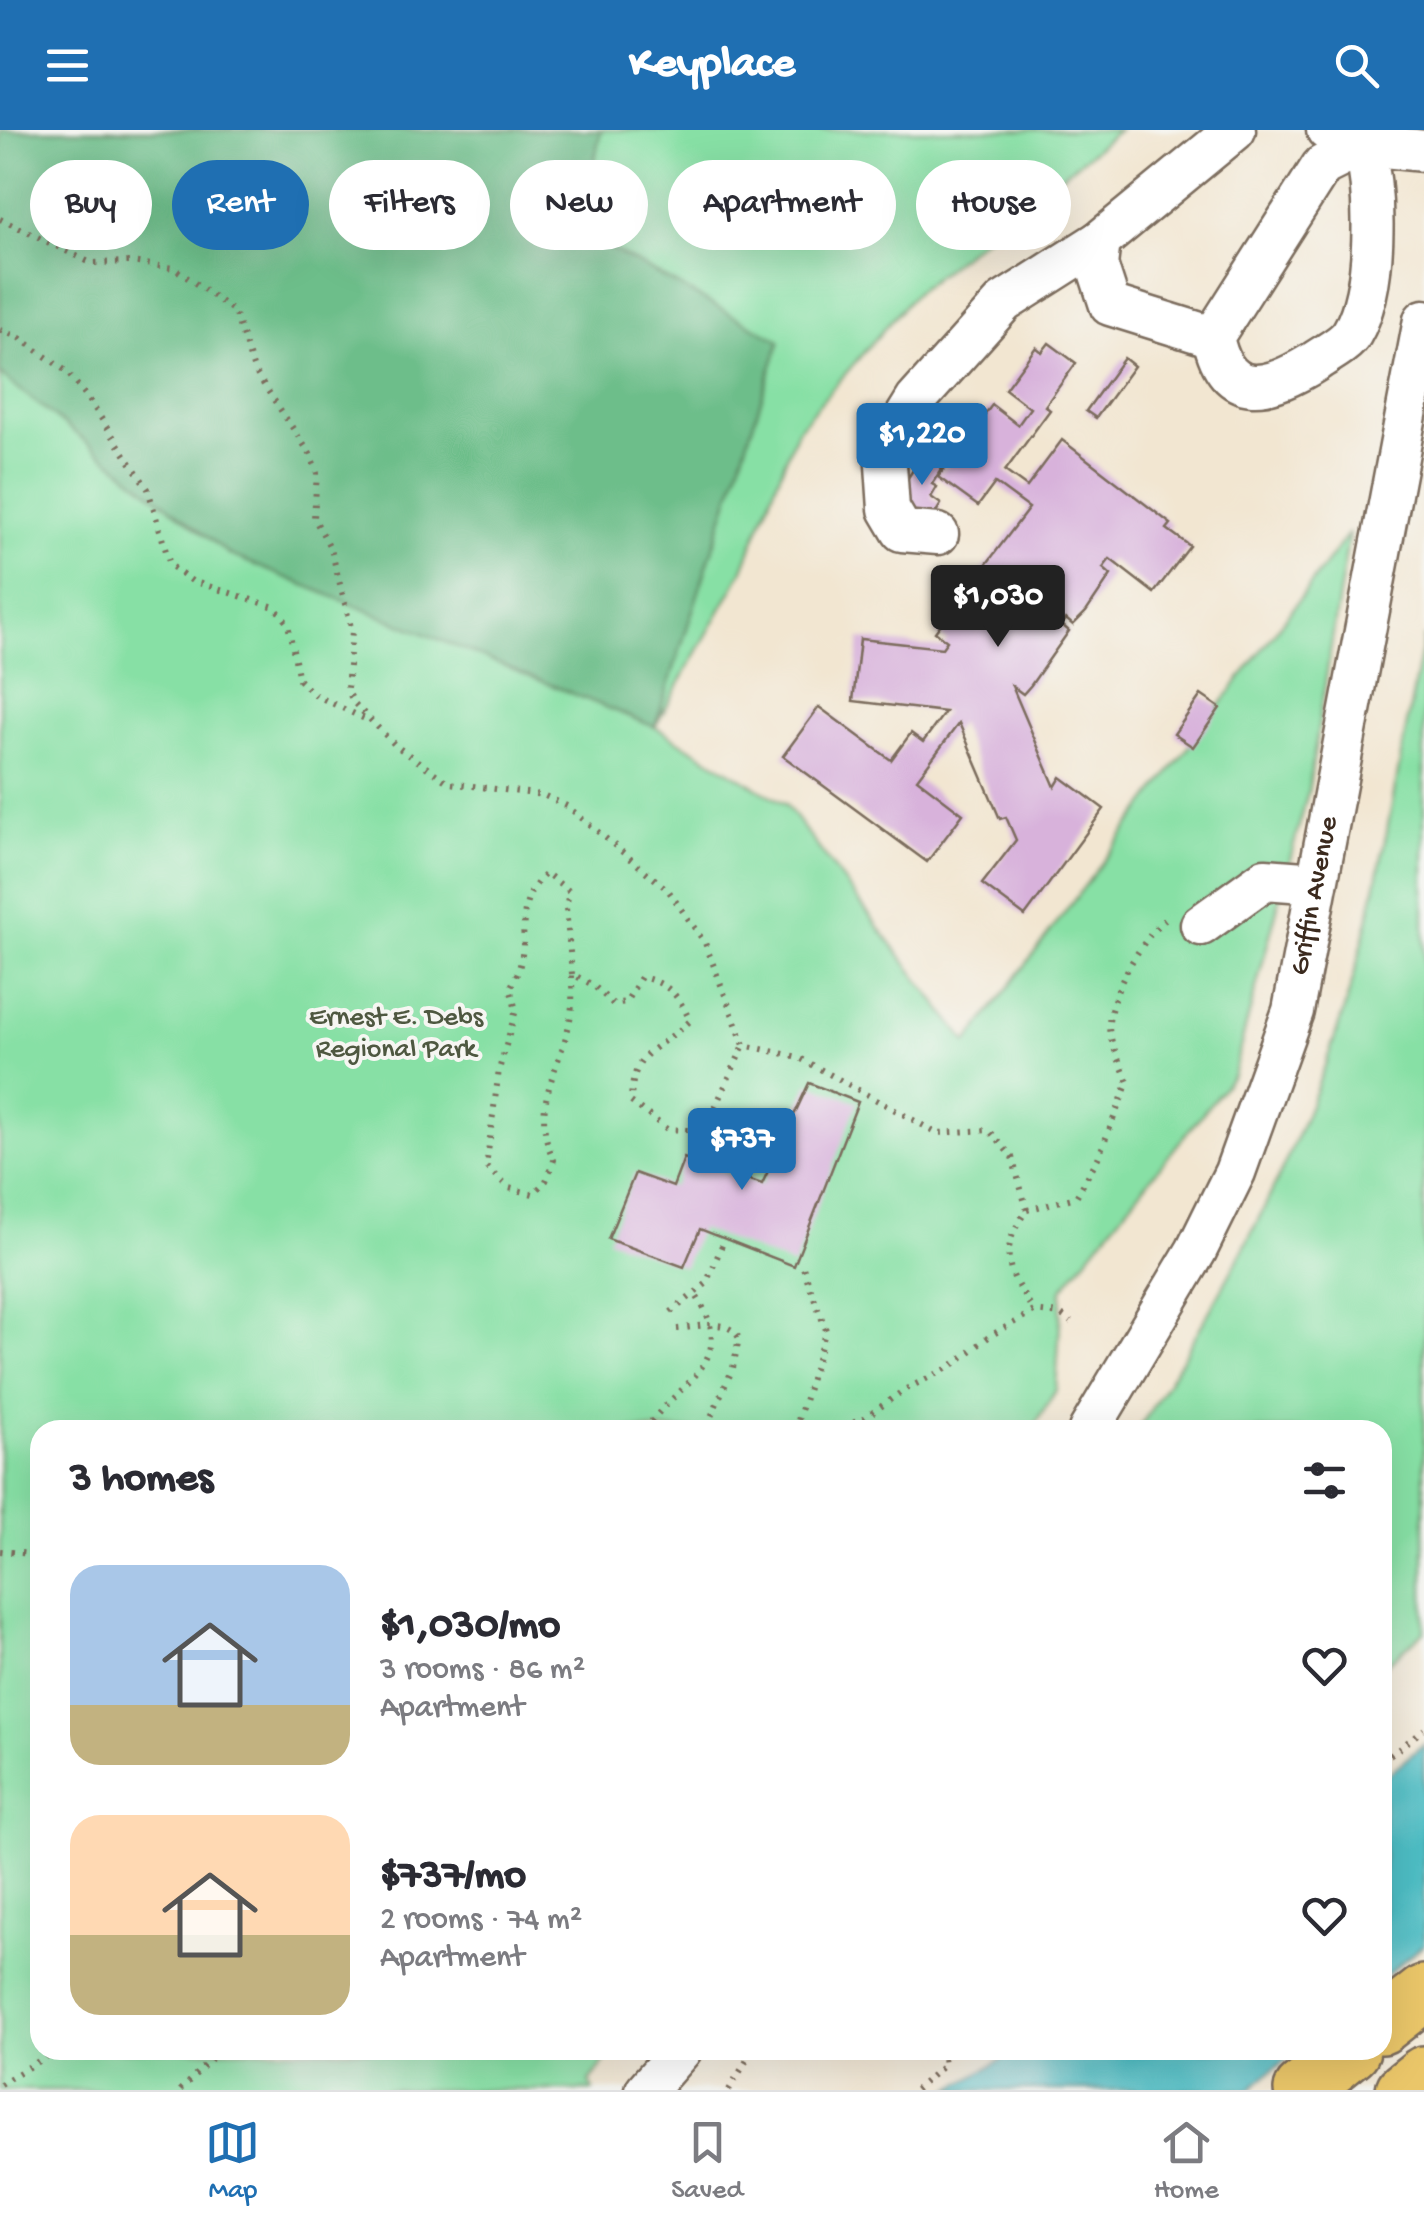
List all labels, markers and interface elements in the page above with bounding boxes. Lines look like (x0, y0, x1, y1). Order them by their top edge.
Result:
icon: menu (40, 38, 95, 93)
icon: search (1329, 38, 1384, 93)
text: Keyplace (629, 39, 795, 92)
chip: Buy (30, 160, 152, 250)
chip: Rent (172, 160, 309, 250)
chip: Filters (329, 160, 490, 250)
chip: New (510, 160, 648, 250)
chip: Apartment (668, 160, 896, 250)
chip: House (916, 160, 1071, 250)
pin: $1,220 (841, 403, 1003, 488)
text: $1,220 (879, 416, 965, 454)
pin: $1,030 (917, 565, 1079, 650)
text: $1,030 (953, 578, 1043, 616)
street label: Griffin Avenue (1284, 813, 1346, 978)
park label: Ernest E. Debs Regional Park (309, 1002, 484, 1067)
pin: $737 (683, 1108, 801, 1193)
text: $737 (710, 1121, 774, 1159)
icon: filters (1297, 1453, 1352, 1508)
text: 3 homes (70, 1456, 213, 1505)
text: $1,030/mo (380, 1603, 560, 1652)
icon: home (150, 1605, 270, 1725)
icon: heart (1297, 1638, 1352, 1693)
text: 3 rooms · 86 m² (380, 1652, 585, 1690)
text: Apartment (380, 1690, 524, 1728)
text: $737/mo (380, 1853, 526, 1902)
icon: home (150, 1855, 270, 1975)
icon: heart (1297, 1888, 1352, 1943)
text: 2 rooms · 74 m² (380, 1902, 582, 1940)
text: Apartment (380, 1940, 524, 1978)
tab: Map (205, 2115, 260, 2208)
tab: Saved (671, 2115, 743, 2208)
tab: Home (1154, 2115, 1219, 2208)

